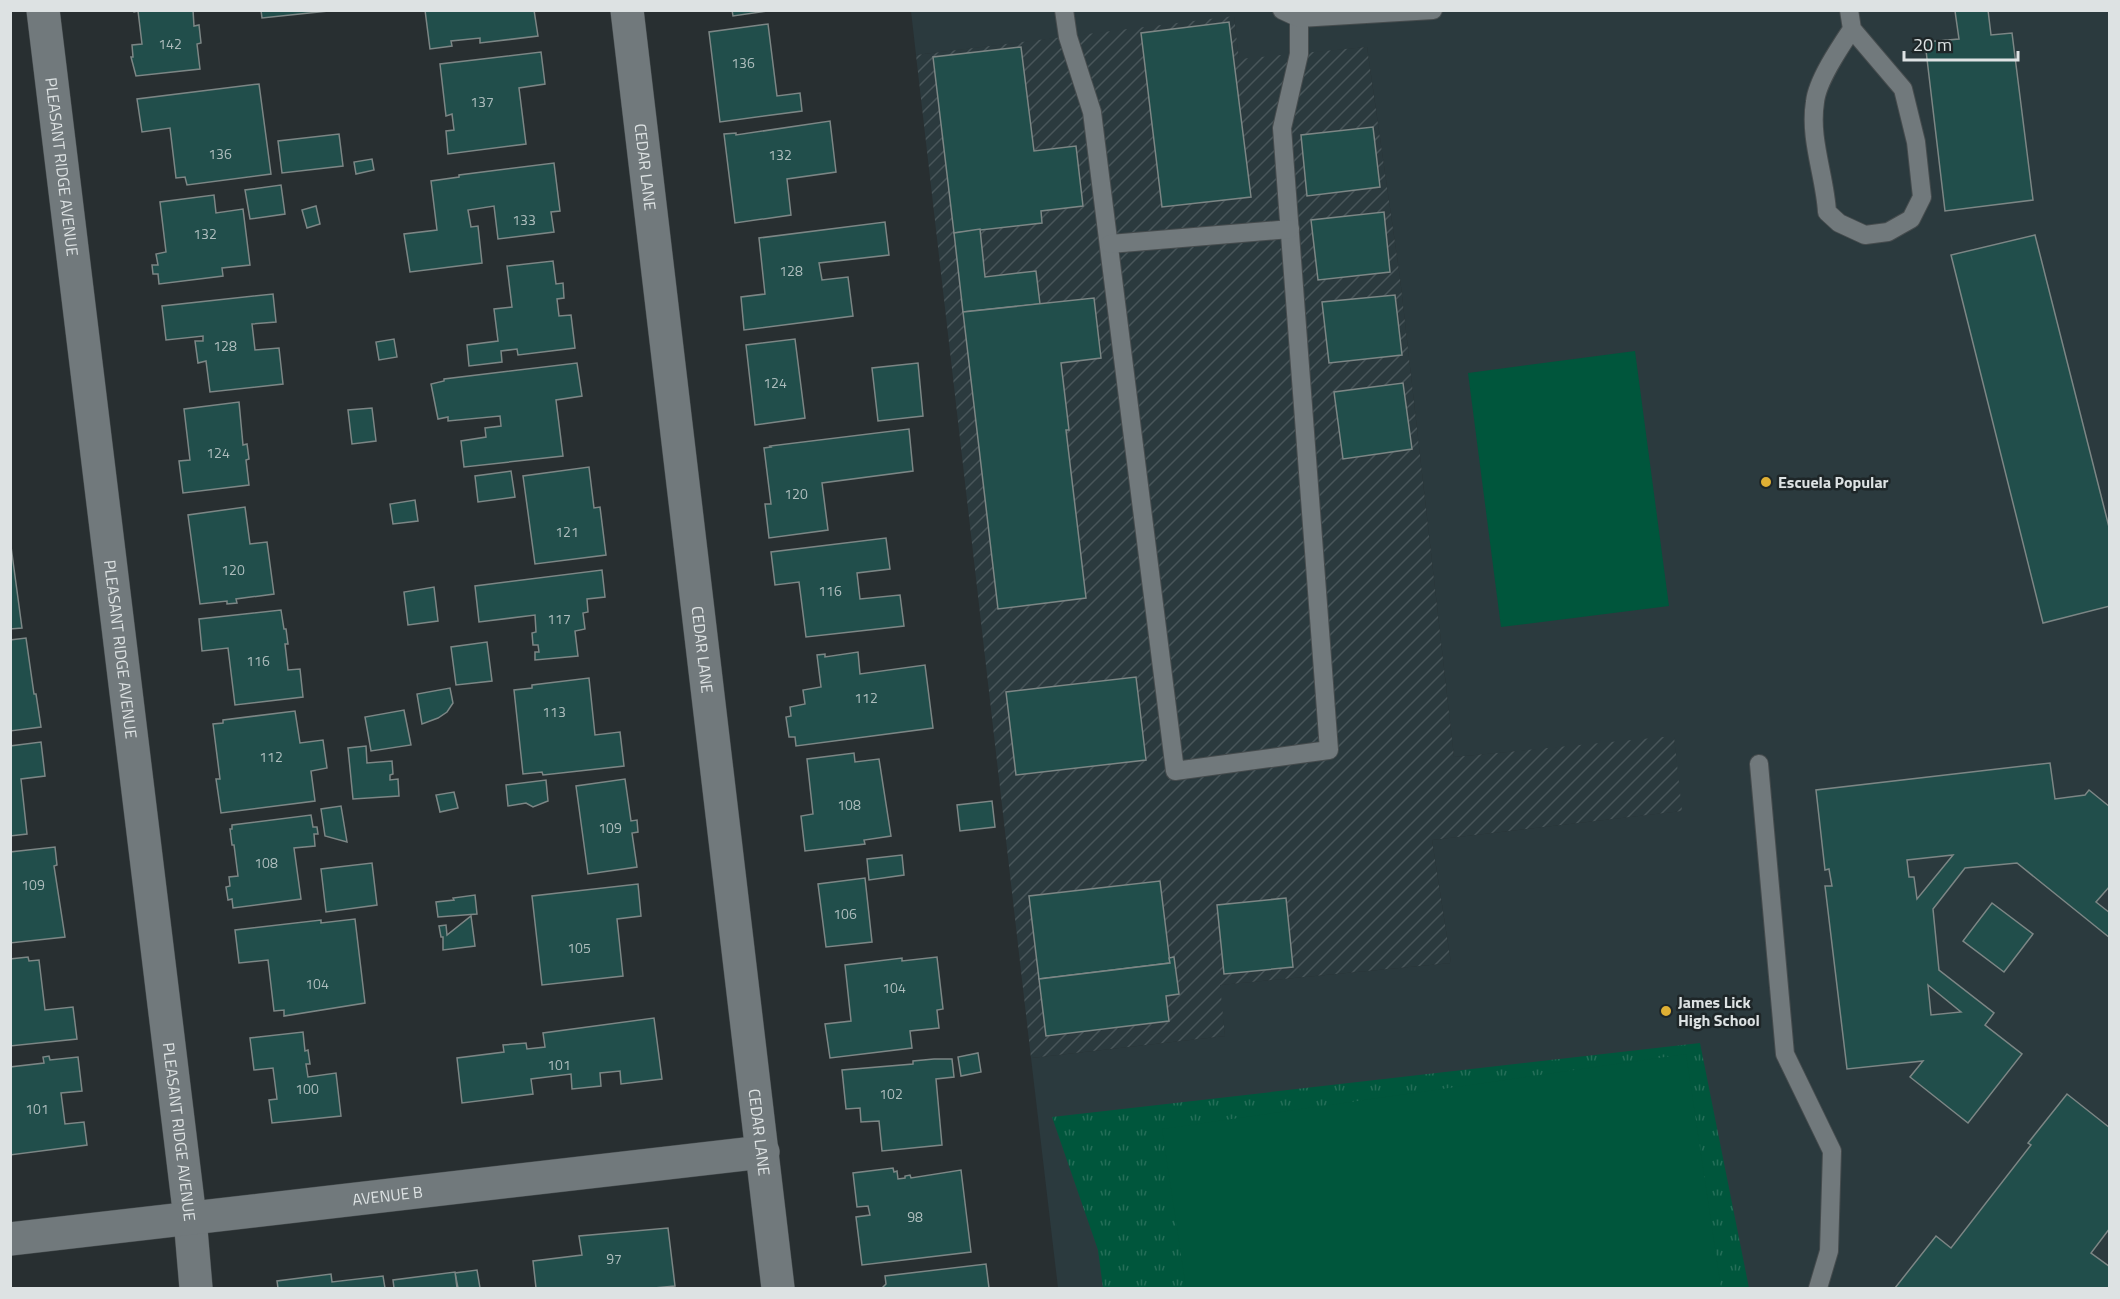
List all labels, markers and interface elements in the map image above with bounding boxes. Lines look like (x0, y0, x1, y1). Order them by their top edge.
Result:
scale bar (1904, 24, 2018, 62)
text: 20 m (1913, 31, 1952, 58)
house number: 142 (158, 33, 182, 54)
house number: 136 (731, 52, 755, 73)
street label: PLEASANT RIDGE AVENUE (39, 76, 85, 258)
house number: 137 (470, 91, 494, 112)
street label: CEDAR LANE (628, 122, 663, 212)
house number: 136 (208, 143, 232, 164)
house number: 132 (768, 144, 792, 165)
house number: 133 (512, 209, 536, 230)
house number: 132 (193, 223, 217, 244)
house number: 128 (779, 260, 803, 281)
house number: 128 (213, 335, 237, 356)
house number: 124 (763, 372, 787, 393)
house number: 124 (206, 442, 230, 463)
place label: Escuela Popular (1778, 470, 1889, 494)
marker: Escuela Popular (1759, 475, 1773, 489)
house number: 120 (784, 483, 808, 504)
house number: 121 (555, 521, 579, 542)
street label: PLEASANT RIDGE AVENUE (98, 559, 144, 740)
house number: 120 (221, 559, 245, 580)
house number: 116 (818, 580, 842, 601)
street label: CEDAR LANE (686, 605, 720, 695)
house number: 117 (547, 608, 571, 629)
house number: 116 (246, 650, 270, 671)
house number: 112 (854, 687, 878, 708)
house number: 113 (542, 701, 566, 722)
house number: 112 (259, 746, 283, 767)
house number: 108 (837, 794, 861, 815)
house number: 109 (598, 817, 622, 838)
house number: 108 (254, 852, 278, 873)
house number: 109 (21, 874, 45, 895)
house number: 106 (833, 903, 857, 924)
house number: 105 (567, 937, 591, 958)
house number: 104 (305, 973, 329, 994)
house number: 104 (882, 977, 906, 998)
place label: James Lick High School (1678, 990, 1760, 1032)
marker: James Lick High School (1659, 1004, 1673, 1018)
street label: PLEASANT RIDGE AVENUE (157, 1041, 202, 1223)
house number: 101 (547, 1054, 571, 1075)
house number: 100 (295, 1078, 319, 1099)
house number: 102 (879, 1083, 903, 1104)
street label: CEDAR LANE (743, 1087, 777, 1177)
house number: 101 (25, 1098, 49, 1119)
street label: AVENUE B (351, 1179, 424, 1211)
house number: 98 (907, 1206, 923, 1227)
house number: 97 (606, 1248, 622, 1269)

